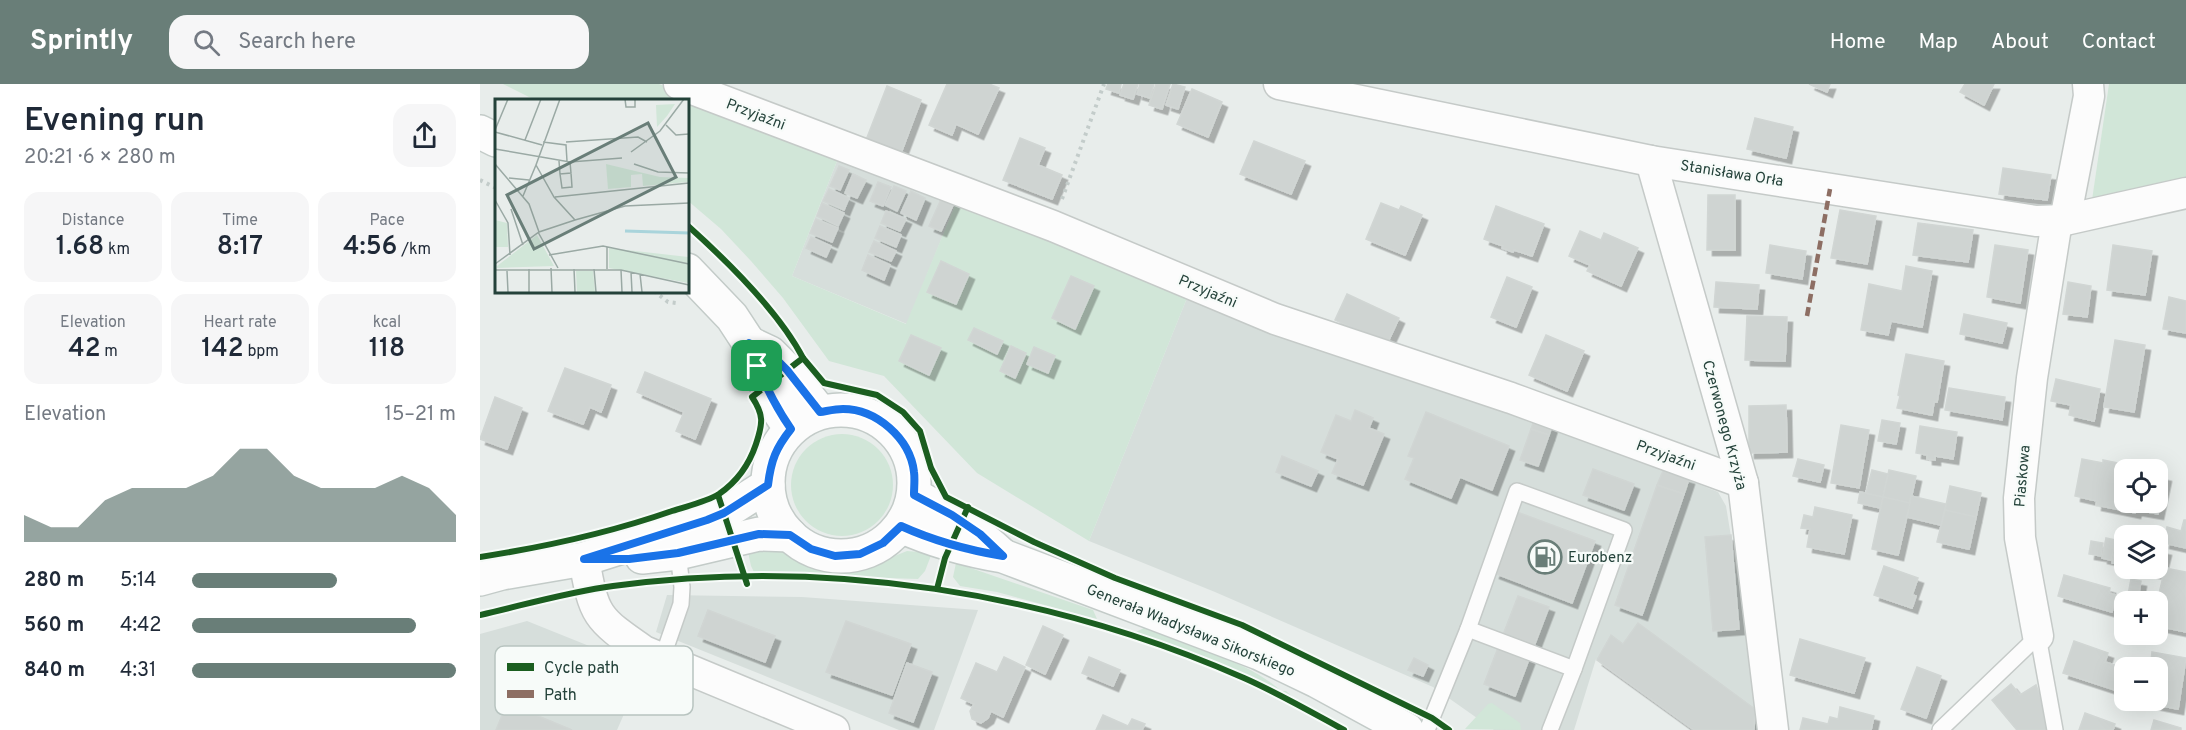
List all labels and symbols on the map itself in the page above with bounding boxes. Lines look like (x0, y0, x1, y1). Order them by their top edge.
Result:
street label: Przyjaźni (723, 95, 788, 135)
inset map (495, 99, 688, 292)
street label: Stanisława Orła (1679, 157, 1785, 192)
street label: Przyjaźni (1175, 272, 1240, 313)
pin (731, 340, 782, 391)
street label: Czerwonego Krzyża (1697, 358, 1750, 492)
street label: Przyjaźni (1633, 437, 1698, 476)
street label: Piaskowa (2011, 444, 2036, 508)
fuel station icon: Eurobenz (1527, 539, 1563, 575)
place label: Eurobenz (1568, 549, 1632, 568)
street label: Generała Władysława Sikorskiego (1083, 581, 1298, 682)
legend (495, 646, 693, 715)
text: Cycle path (544, 659, 619, 679)
text: Path (544, 686, 577, 706)

